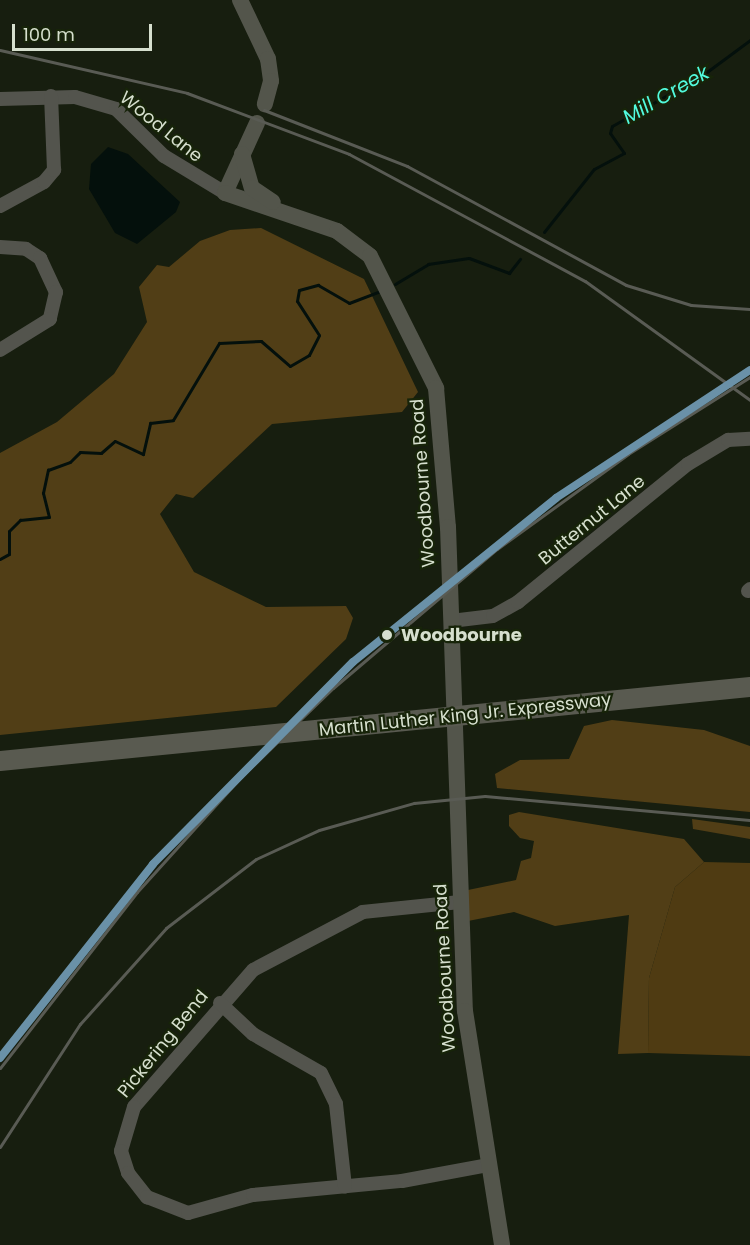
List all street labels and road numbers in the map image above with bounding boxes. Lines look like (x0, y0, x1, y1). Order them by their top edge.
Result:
street label: Wood Lane (115, 87, 207, 167)
street label: Woodbourne Road (406, 398, 440, 568)
street label: Butternut Lane (534, 471, 650, 569)
street label: Martin Luther King Jr. Expressway (318, 689, 612, 741)
street label: Woodbourne Road (430, 883, 460, 1053)
street label: Pickering Bend (113, 986, 213, 1102)

